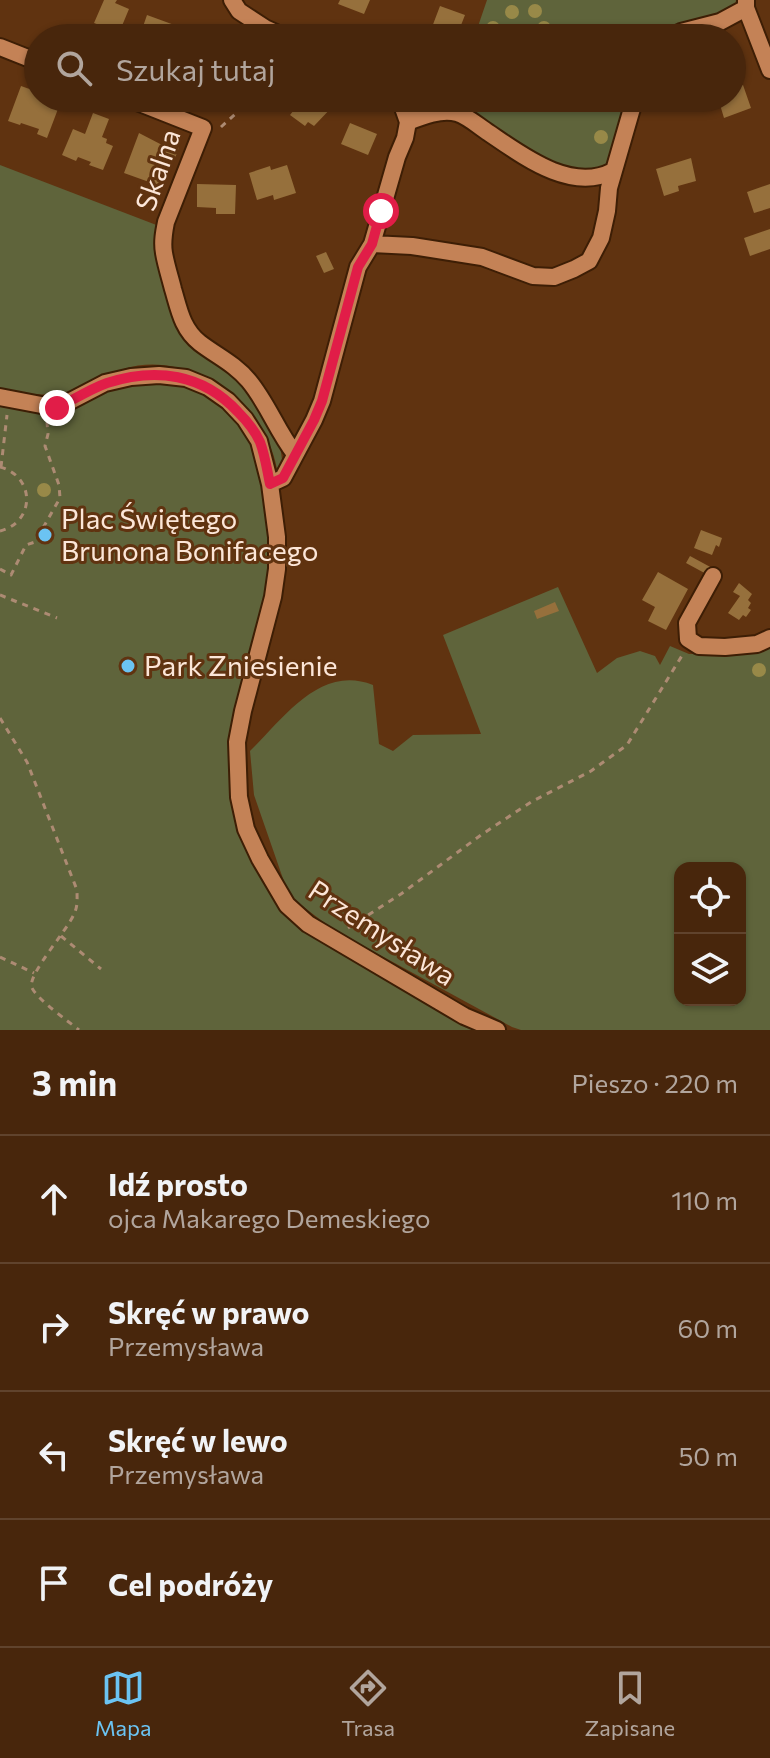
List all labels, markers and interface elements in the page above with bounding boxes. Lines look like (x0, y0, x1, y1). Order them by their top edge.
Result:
search box (24, 24, 746, 112)
icon: search (52, 46, 96, 90)
text: Szukaj tutaj (116, 50, 275, 87)
street label: Skalna (127, 124, 187, 215)
route start (363, 193, 399, 229)
route end (39, 390, 75, 426)
place label: Plac Świętego Brunona Bonifacego (61, 501, 318, 567)
marker: Plac Świętego Brunona Bonifacego (36, 526, 54, 544)
place label: Park Zniesienie (144, 648, 337, 682)
marker: Park Zniesienie (119, 657, 137, 675)
map controls (674, 862, 746, 1006)
button: locate (674, 862, 746, 934)
street label: Przemysława (303, 872, 462, 992)
button: layers (674, 934, 746, 1006)
text: 3 min (32, 1061, 117, 1103)
text: Pieszo · 220 m (572, 1067, 738, 1098)
text: Idź prosto (108, 1165, 248, 1202)
icon: ahead (32, 1177, 76, 1221)
text: 110 m (671, 1184, 738, 1215)
text: ojca Makarego Demeskiego (108, 1202, 430, 1233)
text: Skręć w prawo (108, 1293, 309, 1330)
icon: right (32, 1305, 76, 1349)
text: 60 m (678, 1312, 738, 1343)
text: Przemysława (108, 1330, 264, 1361)
text: Skręć w lewo (108, 1421, 288, 1458)
icon: left (32, 1433, 76, 1477)
text: 50 m (678, 1440, 738, 1471)
text: Przemysława (108, 1458, 264, 1489)
icon: arrive (32, 1561, 76, 1605)
text: Cel podróży (108, 1565, 273, 1602)
tab: Mapa (95, 1666, 152, 1741)
tab: Trasa (341, 1666, 395, 1741)
tab: Zapisane (585, 1666, 675, 1741)

